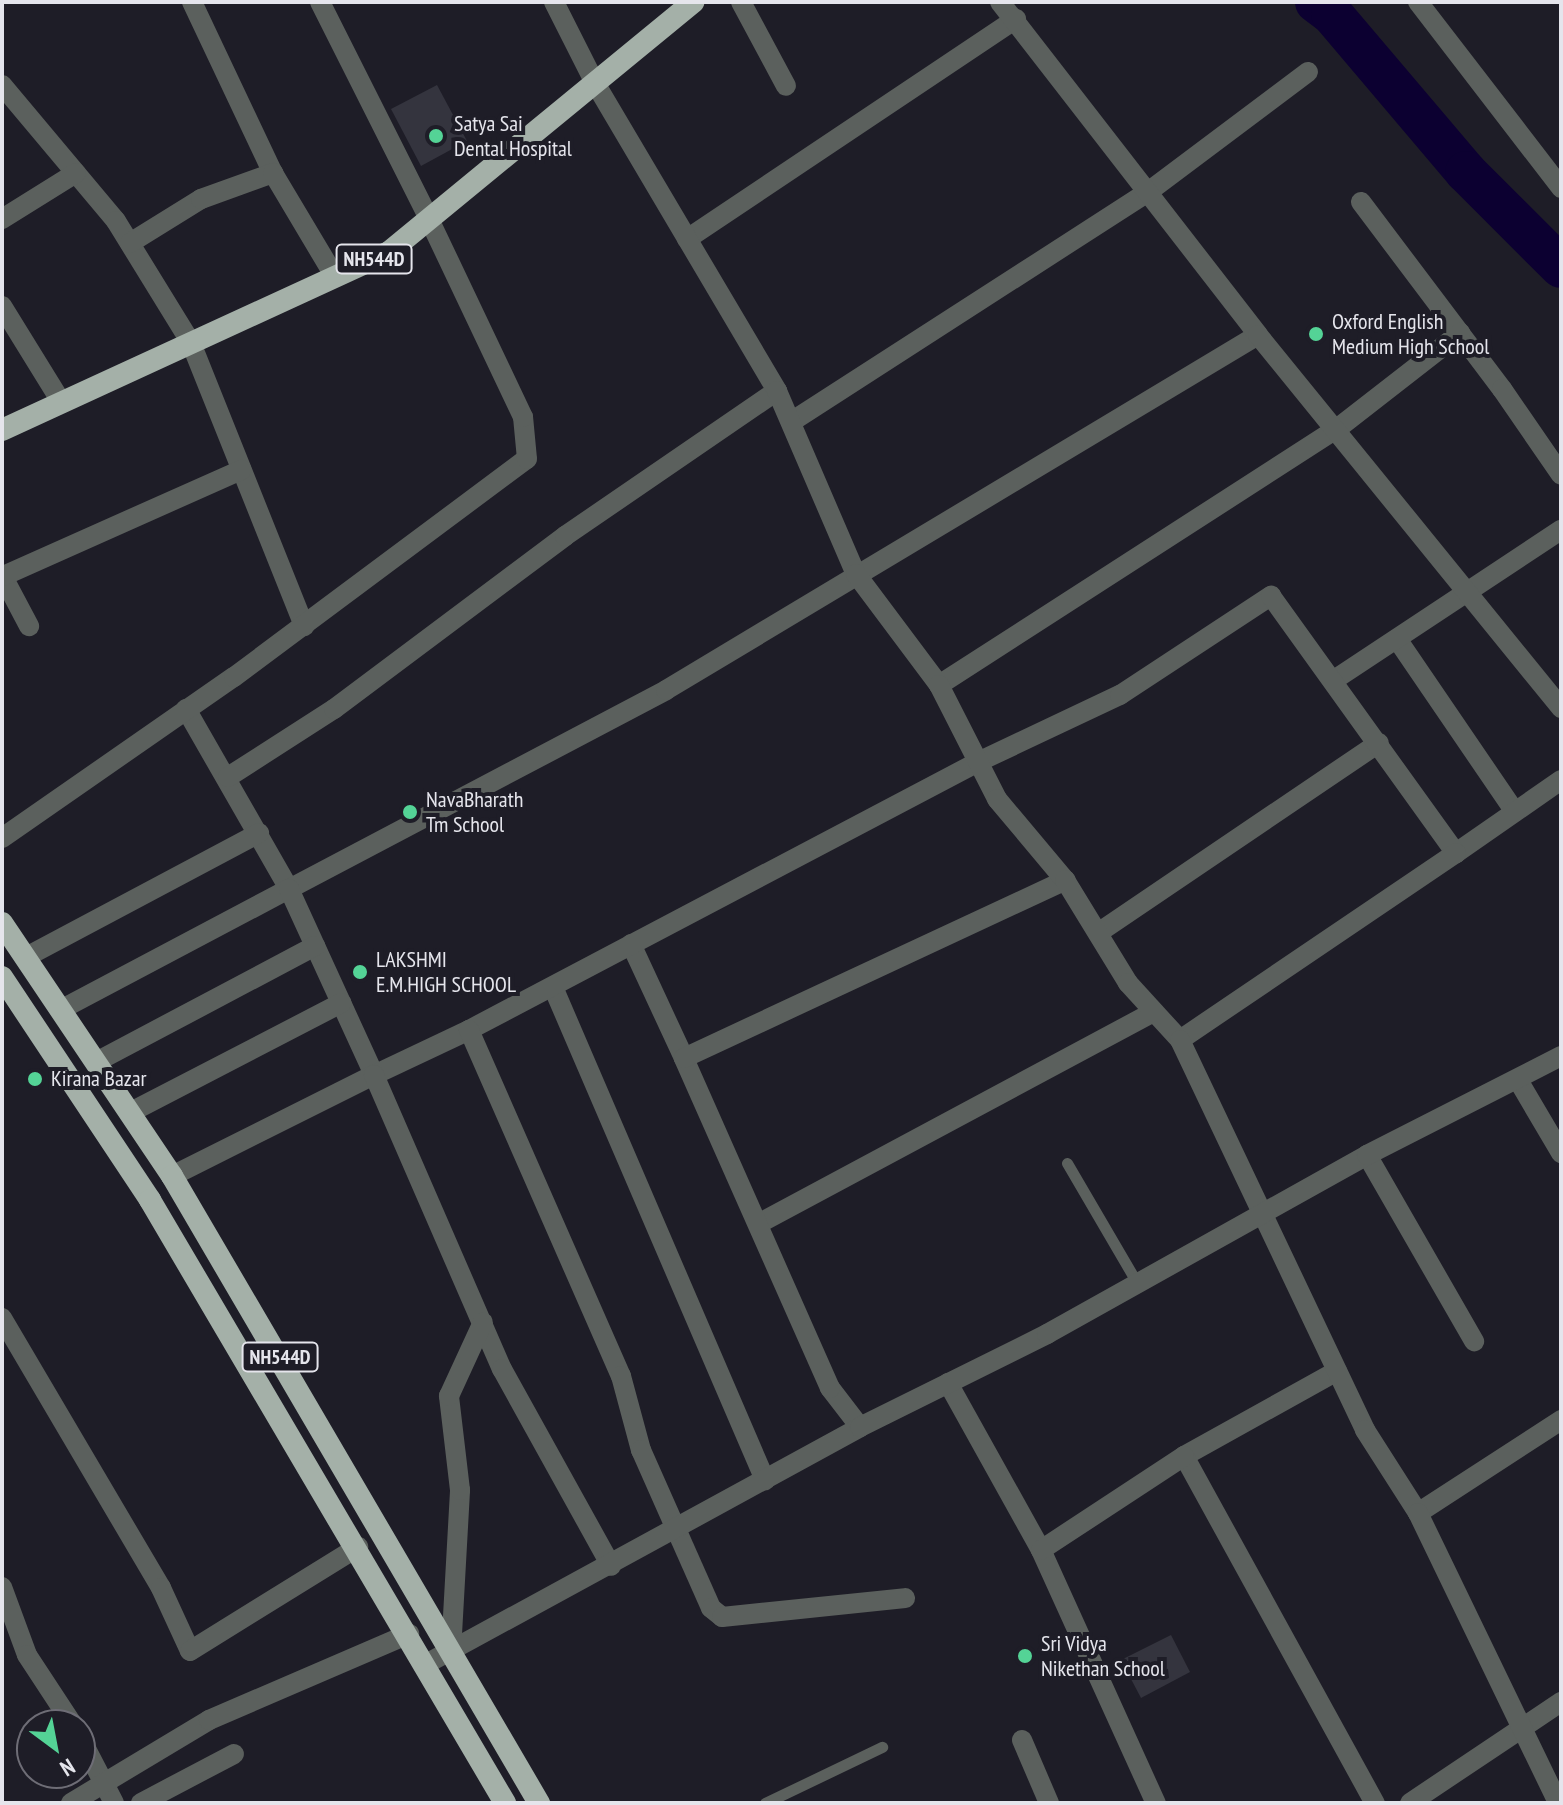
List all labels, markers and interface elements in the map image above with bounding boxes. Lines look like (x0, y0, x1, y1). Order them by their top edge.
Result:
place label: Satya Sai Dental Hospital (454, 110, 572, 162)
marker: Satya Sai Dental Hospital (425, 125, 447, 147)
road number: NH544D (334, 243, 414, 275)
place label: Oxford English Medium High School (1332, 308, 1489, 360)
marker: Oxford English Medium High School (1307, 325, 1325, 343)
place label: NavaBharath Tm School (426, 786, 523, 838)
marker: NavaBharath Tm School (401, 803, 419, 821)
place label: LAKSHMI E.M.HIGH SCHOOL (376, 946, 516, 998)
marker: LAKSHMI E.M.HIGH SCHOOL (351, 963, 369, 981)
place label: Kirana Bazar (51, 1066, 146, 1092)
marker: Kirana Bazar (26, 1070, 44, 1088)
road number: NH544D (240, 1341, 320, 1373)
place label: Sri Vidya Nikethan School (1041, 1630, 1165, 1682)
marker: Sri Vidya Nikethan School (1016, 1647, 1034, 1665)
north arrow (16, 1709, 96, 1789)
text: N (55, 1753, 80, 1783)

